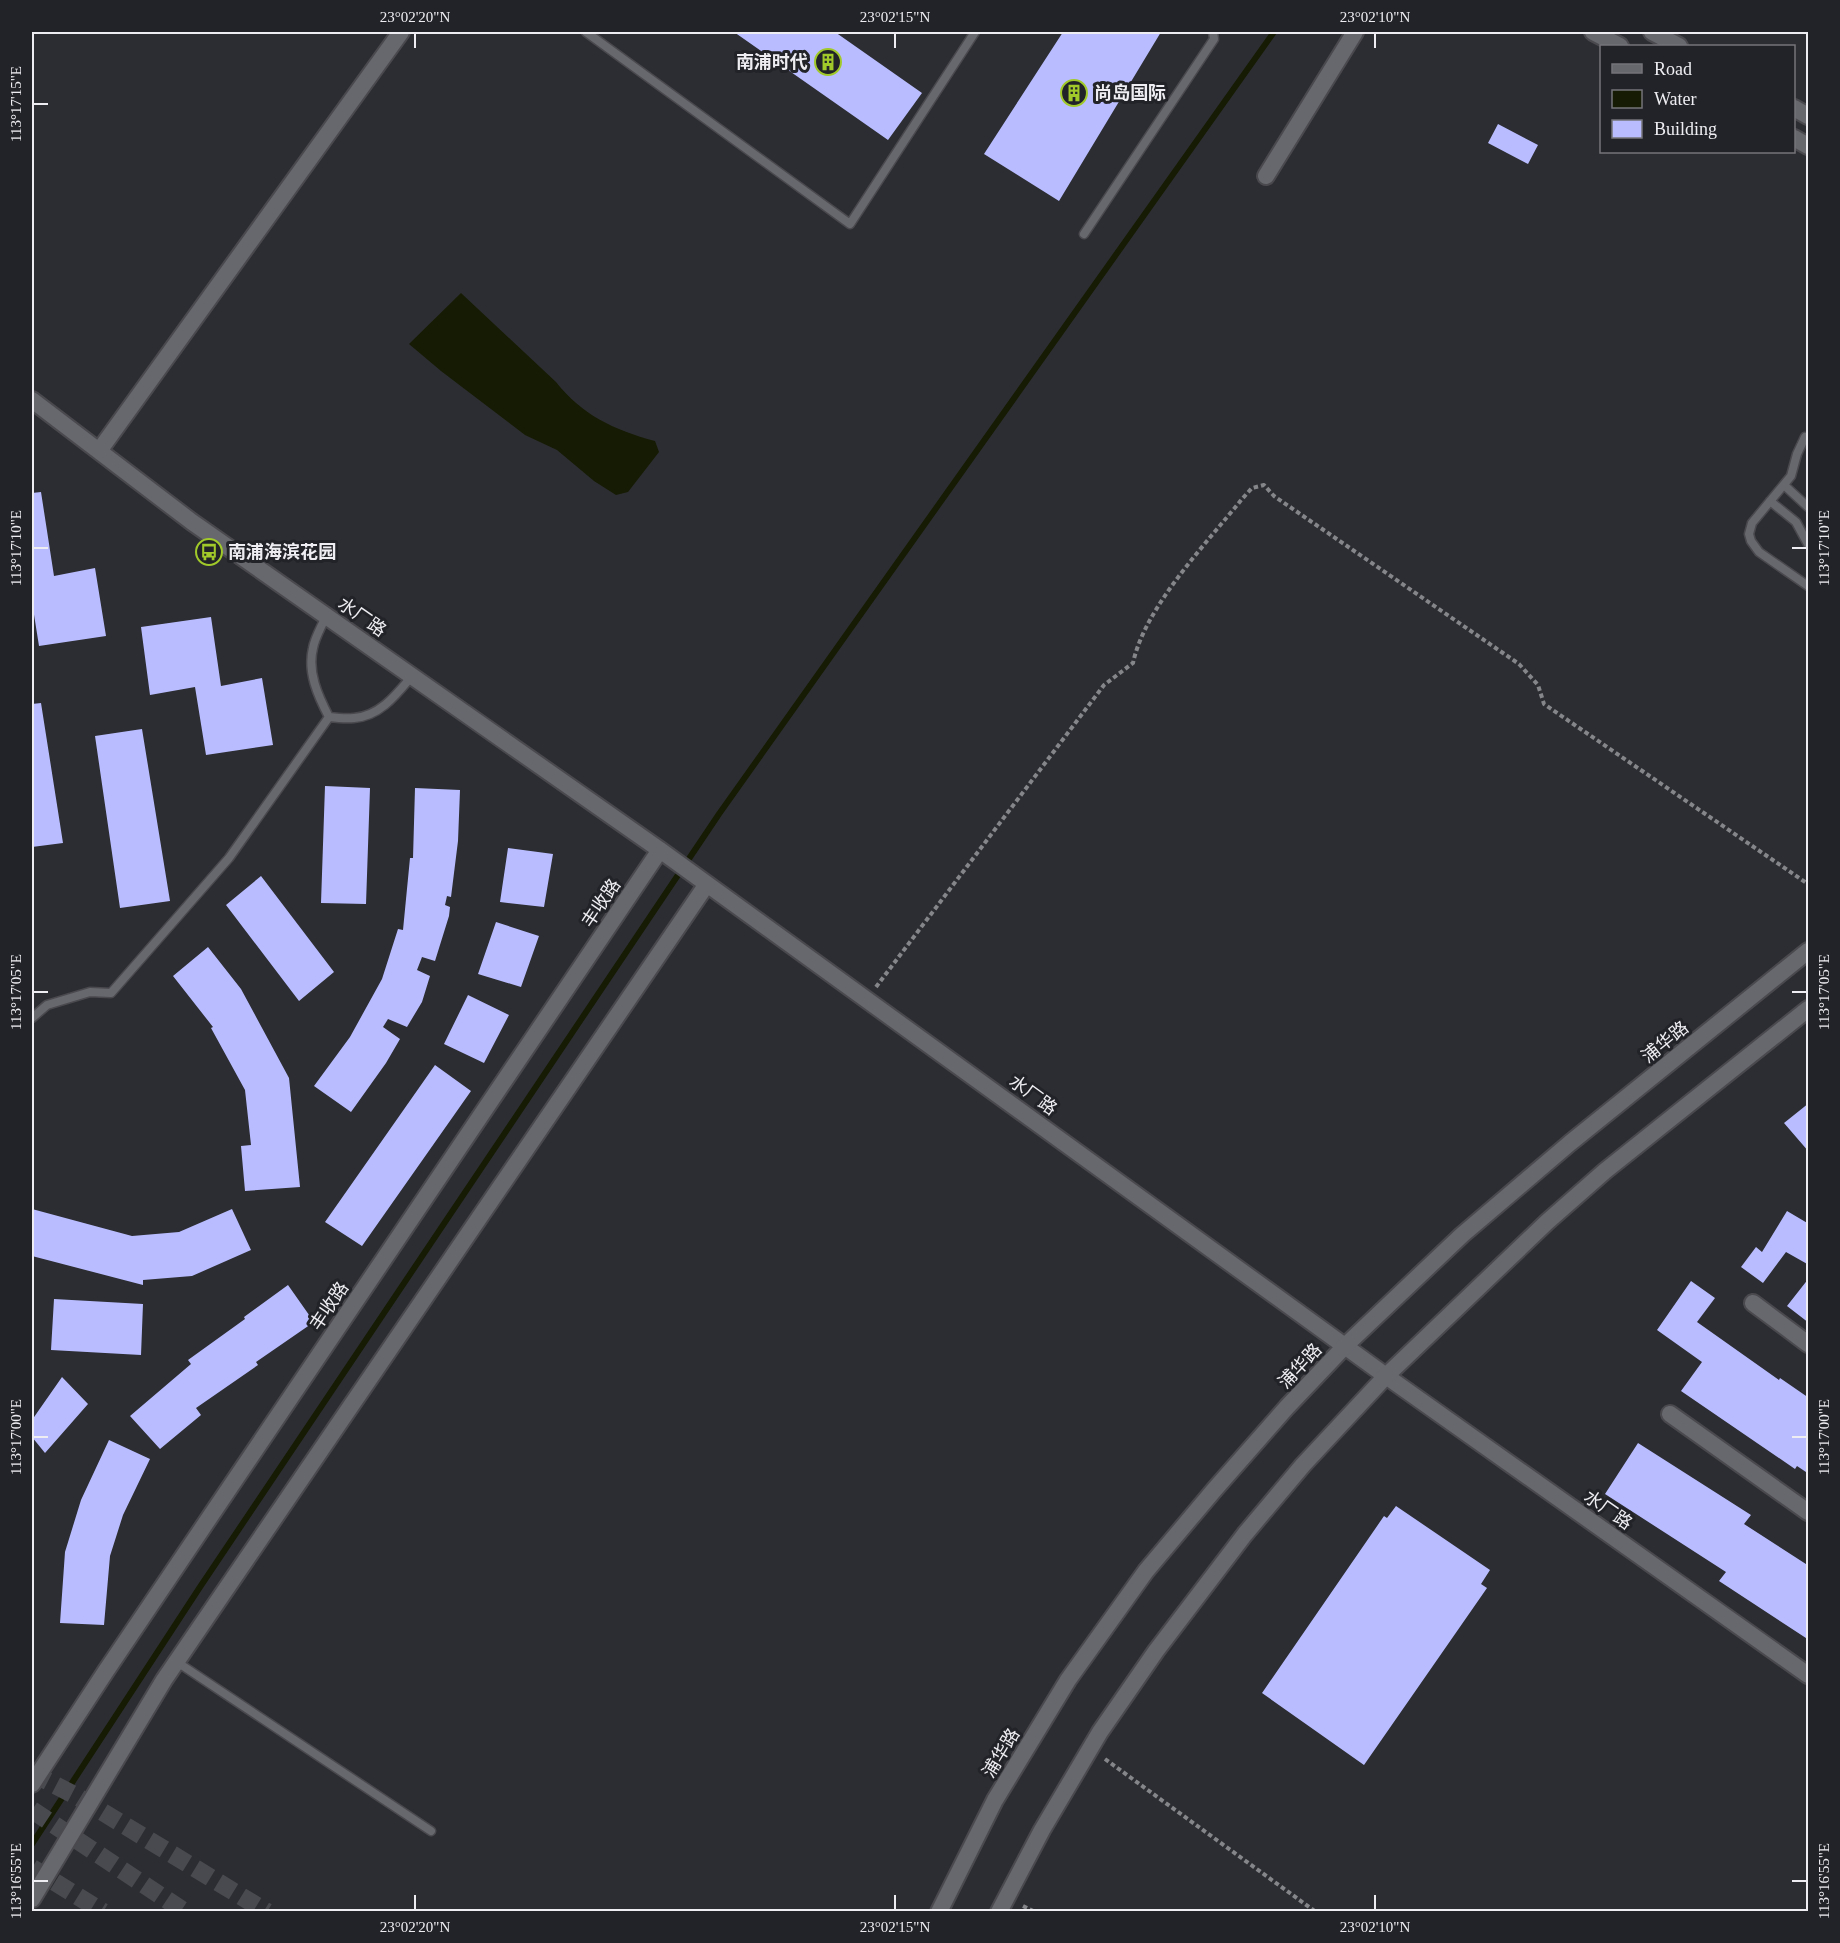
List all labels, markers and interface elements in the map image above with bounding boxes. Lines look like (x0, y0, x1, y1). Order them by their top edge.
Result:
text: 23°02'20"N (380, 9, 450, 25)
text: 23°02'15"N (860, 9, 930, 25)
text: 23°02'10"N (1340, 9, 1410, 25)
legend (1600, 45, 1795, 153)
building icon: 南浦时代 (813, 47, 843, 77)
place label: 南浦时代 (736, 52, 808, 72)
text: Road (1654, 59, 1692, 79)
text: 113°17'15"E (8, 66, 24, 142)
building icon: 尚岛国际 (1059, 78, 1089, 108)
place label: 尚岛国际 (1094, 83, 1166, 103)
text: Water (1654, 89, 1697, 109)
text: Building (1654, 119, 1717, 139)
text: 113°17'10"E (8, 510, 24, 586)
text: 113°17'10"E (1816, 510, 1832, 586)
bus stop icon: 南浦海滨花园 (194, 537, 224, 567)
place label: 南浦海滨花园 (228, 542, 336, 562)
street label: 水厂路 (334, 593, 390, 641)
street label: 丰收路 (578, 875, 624, 931)
text: 113°17'05"E (8, 954, 24, 1030)
text: 113°17'05"E (1816, 954, 1832, 1030)
street label: 浦华路 (1638, 1017, 1692, 1067)
street label: 水厂路 (1005, 1071, 1061, 1119)
street label: 丰收路 (306, 1278, 352, 1334)
street label: 浦华路 (1274, 1339, 1326, 1393)
text: 113°17'00"E (8, 1399, 24, 1475)
text: 113°17'00"E (1816, 1399, 1832, 1475)
street label: 水厂路 (1580, 1486, 1636, 1534)
street label: 浦华路 (979, 1725, 1023, 1781)
text: 113°16'55"E (8, 1843, 24, 1919)
text: 113°16'55"E (1816, 1843, 1832, 1919)
text: 23°02'20"N (380, 1919, 450, 1935)
text: 23°02'15"N (860, 1919, 930, 1935)
text: 23°02'10"N (1340, 1919, 1410, 1935)

